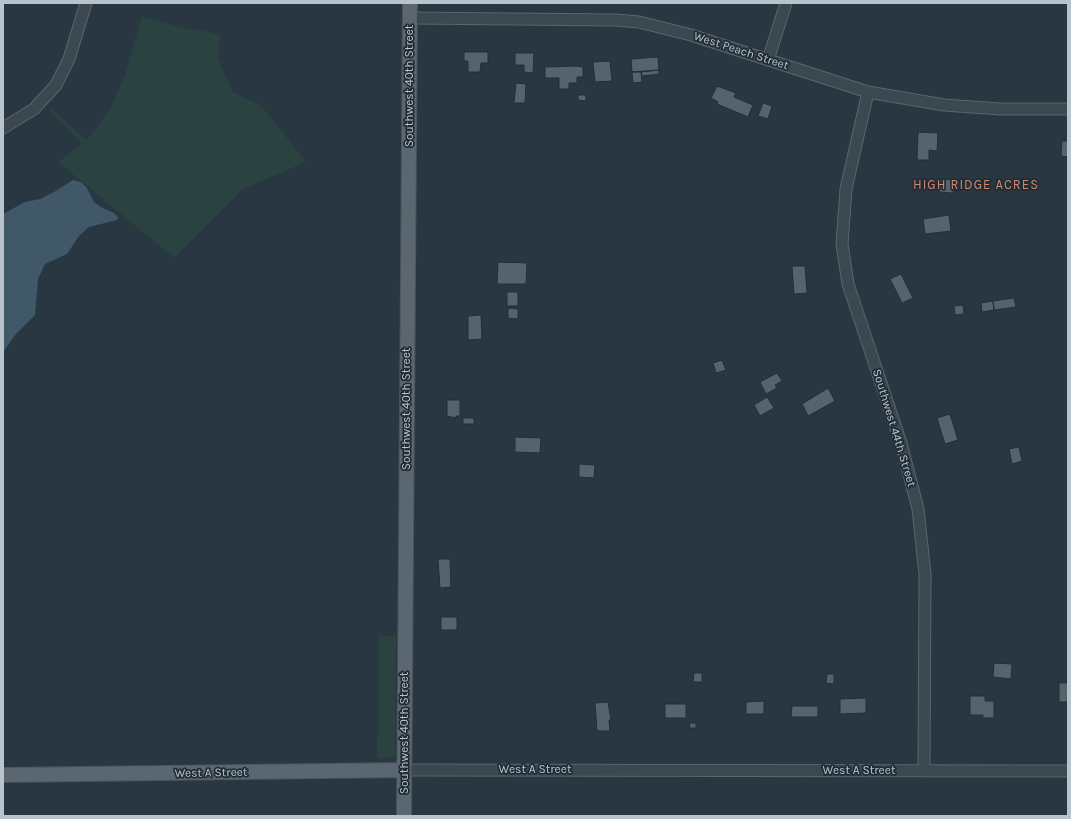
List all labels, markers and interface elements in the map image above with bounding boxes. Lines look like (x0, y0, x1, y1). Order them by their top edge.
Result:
street label: Southwest 40th Street (403, 25, 417, 147)
street label: West Peach Street (692, 29, 790, 73)
district label: HIGH RIDGE ACRES (913, 177, 1039, 193)
street label: Southwest 40th Street (400, 348, 414, 470)
street label: Southwest 44th Street (869, 367, 919, 489)
street label: Southwest 40th Street (398, 672, 412, 794)
street label: West A Street (499, 763, 571, 777)
street label: West A Street (823, 764, 895, 778)
street label: West A Street (174, 765, 248, 781)

